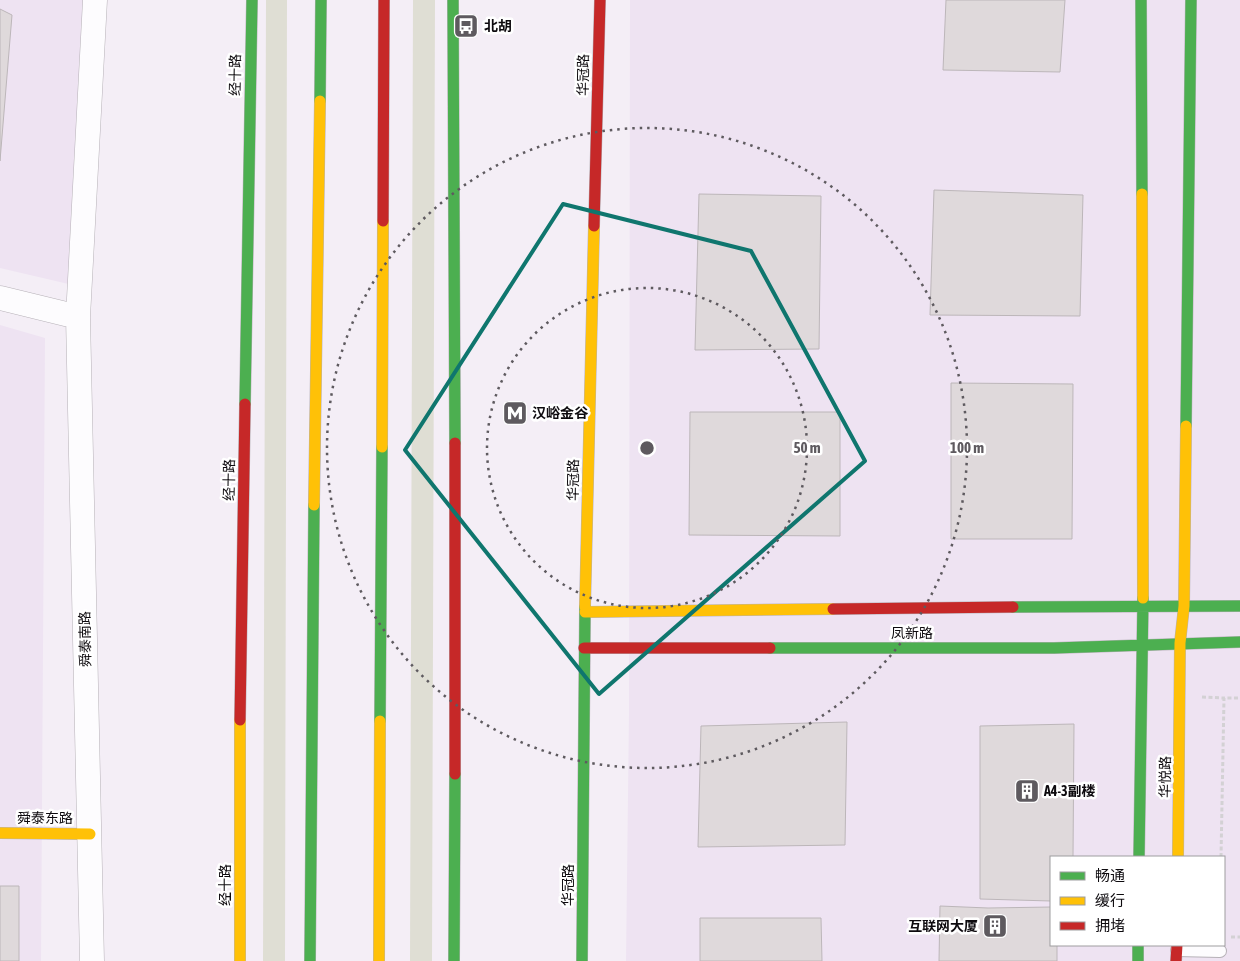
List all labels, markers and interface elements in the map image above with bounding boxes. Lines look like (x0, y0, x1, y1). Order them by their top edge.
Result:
bus stop icon: 北胡 (453, 13, 479, 39)
place label: 北胡 (484, 18, 512, 34)
street label: 经十路 (227, 54, 243, 96)
street label: 华冠路 (575, 54, 591, 96)
metro station icon: 汉峪金谷 (502, 400, 528, 426)
place label: 汉峪金谷 (532, 405, 589, 421)
centre of rings (638, 439, 656, 457)
text: 50 m (794, 439, 821, 456)
text: 100 m (950, 439, 984, 456)
street label: 经十路 (221, 459, 237, 501)
street label: 华冠路 (565, 459, 581, 501)
street label: 舜泰南路 (77, 611, 93, 667)
street label: 凤新路 (891, 625, 933, 641)
street label: 华悦路 (1157, 756, 1173, 798)
building icon: A4-3副楼 (1014, 778, 1040, 804)
place label: A4-3副楼 (1043, 783, 1096, 799)
street label: 舜泰东路 (17, 810, 73, 826)
legend (1050, 856, 1225, 946)
street label: 经十路 (217, 864, 233, 906)
street label: 华冠路 (560, 864, 576, 906)
text: 畅通 (1095, 867, 1125, 884)
text: 缓行 (1095, 892, 1125, 909)
building icon: 互联网大厦 (982, 913, 1008, 939)
text: 拥堵 (1095, 917, 1125, 934)
place label: 互联网大厦 (908, 918, 978, 934)

